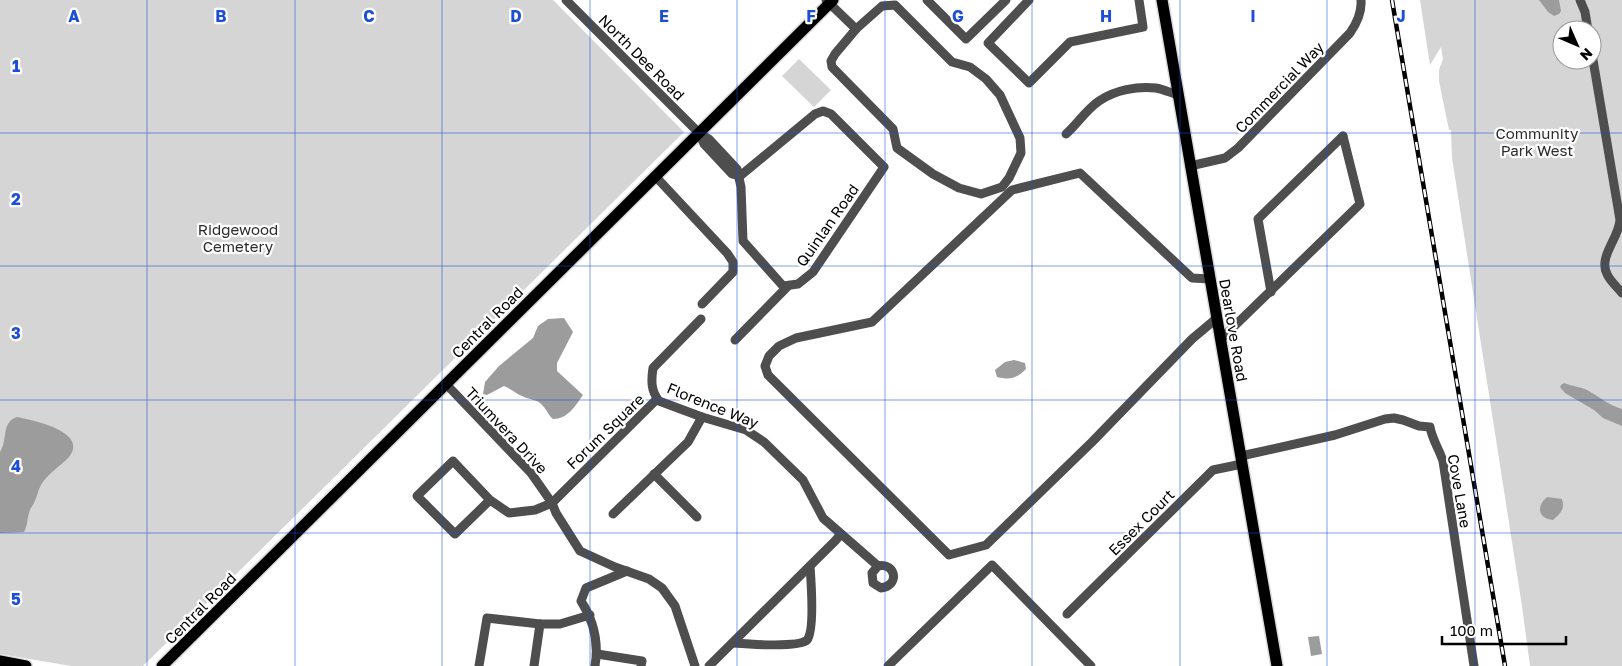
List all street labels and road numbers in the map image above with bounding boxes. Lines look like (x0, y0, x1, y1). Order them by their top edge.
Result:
street label: North Dee Road (595, 10, 689, 104)
street label: Commercial Way (1231, 37, 1327, 136)
street label: Quinlan Road (792, 180, 862, 270)
street label: Dearlove Road (1216, 277, 1252, 383)
street label: Central Road (448, 283, 526, 361)
street label: Florence Way (665, 378, 762, 432)
street label: Triumvera Drive (462, 383, 552, 477)
street label: Forum Square (563, 389, 648, 472)
street label: Cove Lane (1445, 453, 1475, 530)
street label: Essex Court (1104, 485, 1178, 559)
street label: Central Road (161, 569, 239, 647)

